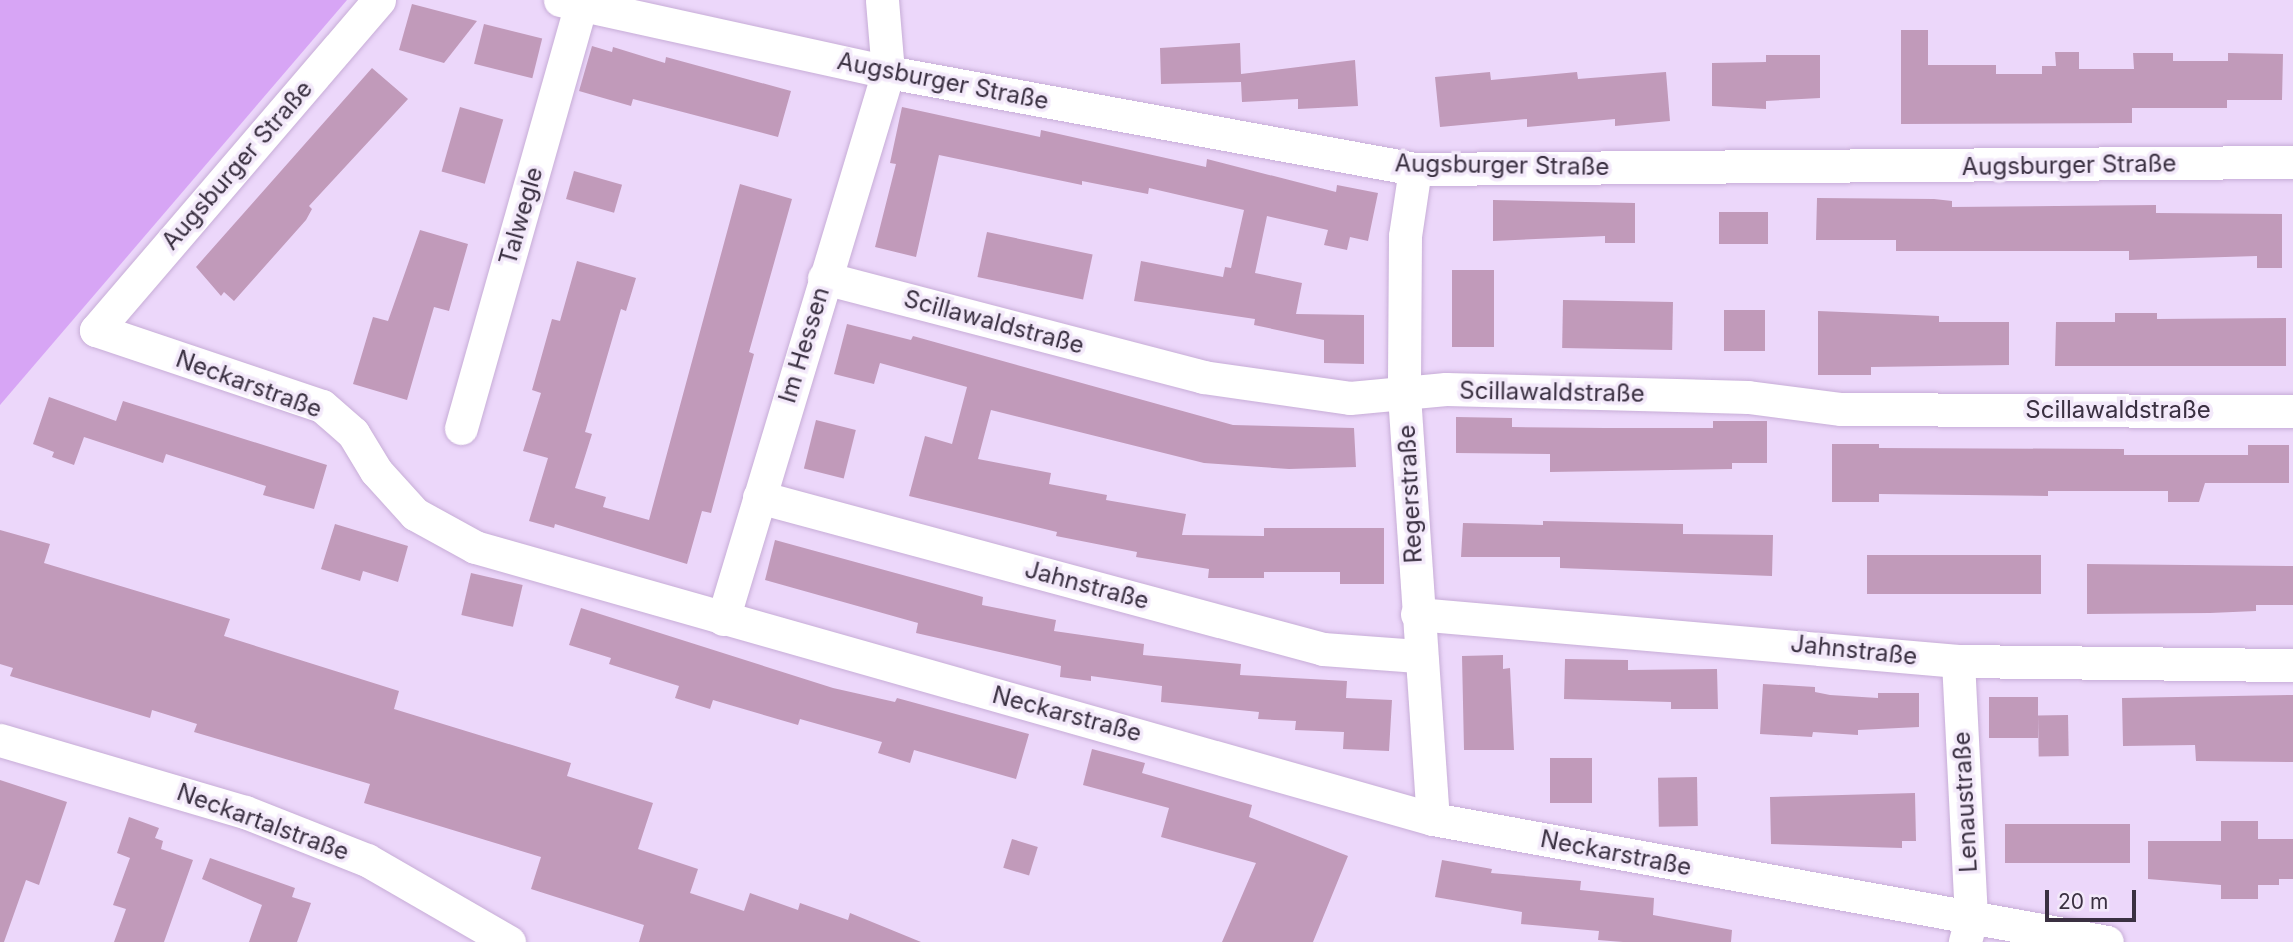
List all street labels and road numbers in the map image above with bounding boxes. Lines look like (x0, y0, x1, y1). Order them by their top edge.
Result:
street label: Augsburger Straße (835, 46, 1051, 116)
street label: Augsburger Straße (156, 75, 318, 255)
street label: Augsburger Straße (1394, 149, 1610, 181)
street label: Augsburger Straße (1961, 149, 2177, 181)
street label: Talwegle (493, 164, 549, 268)
street label: Im Hessen (773, 284, 835, 406)
street label: Scillawaldstraße (901, 284, 1087, 360)
street label: Neckarstraße (172, 344, 326, 424)
street label: Scillawaldstraße (1459, 376, 1645, 408)
street label: Scillawaldstraße (2025, 396, 2211, 424)
street label: Regerstraße (1392, 424, 1428, 564)
street label: Jahnstraße (1022, 555, 1152, 615)
street label: Jahnstraße (1789, 629, 1919, 671)
street label: Neckarstraße (989, 680, 1145, 748)
street label: Lenaustraße (1947, 731, 1983, 873)
street label: Neckartalstraße (173, 778, 353, 866)
street label: Neckarstraße (1538, 824, 1694, 882)

